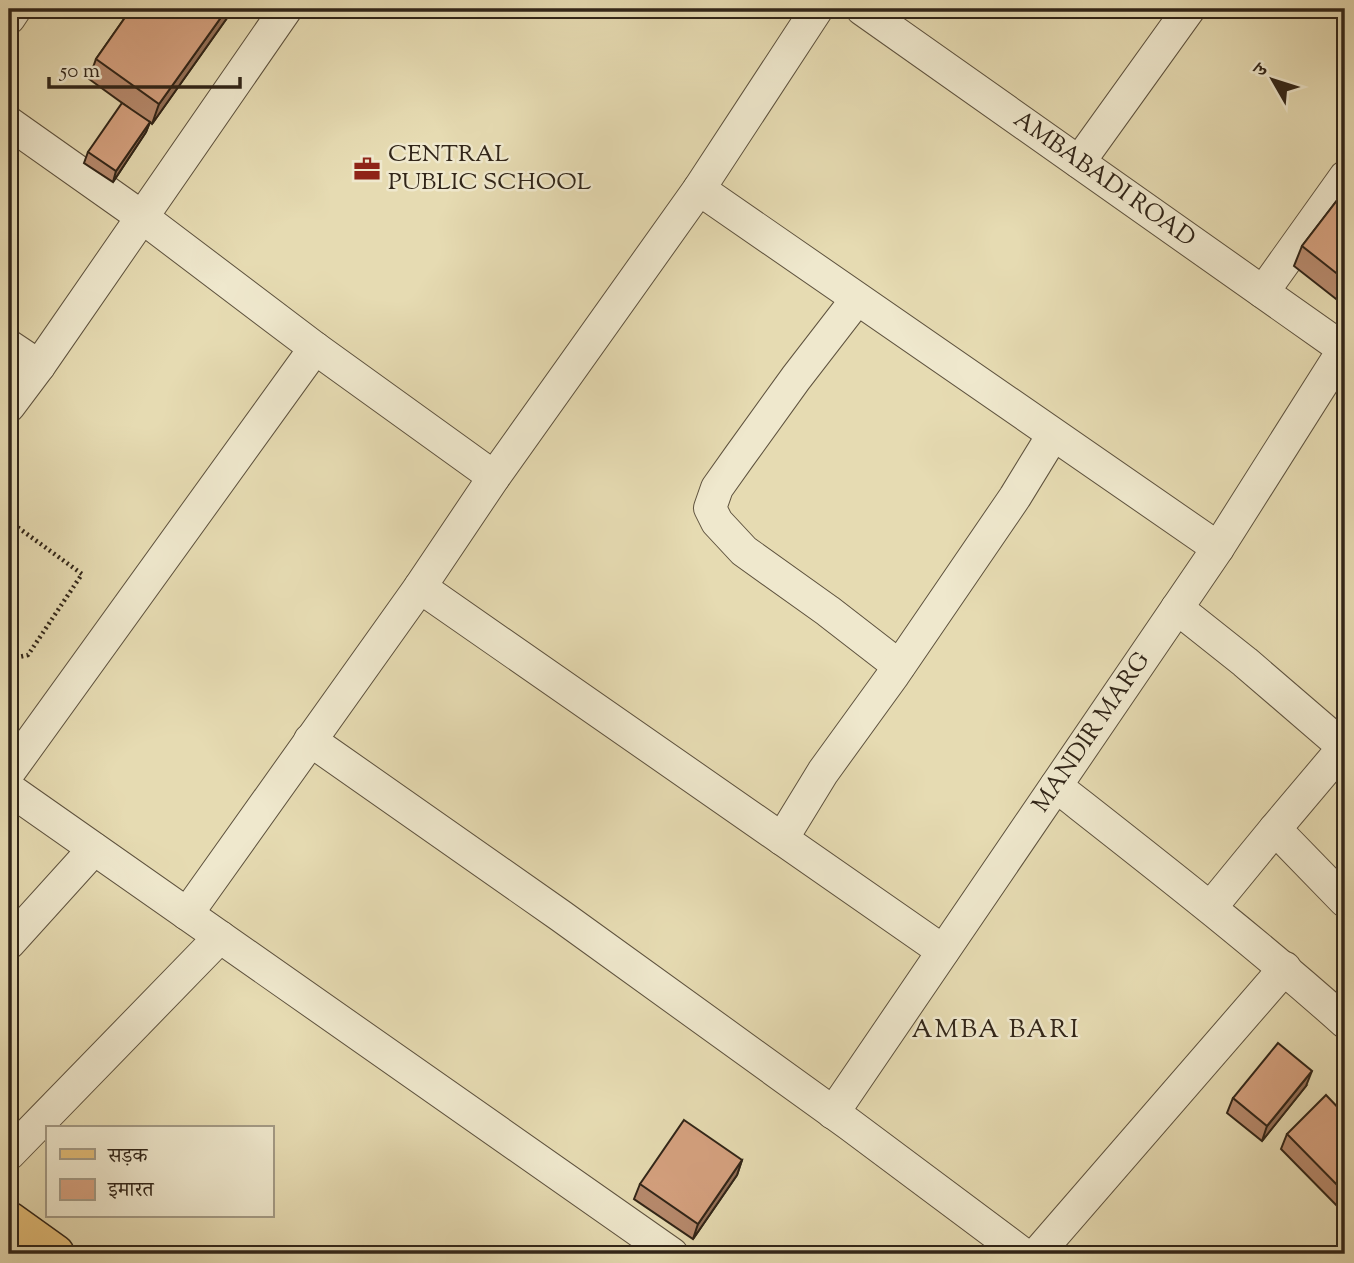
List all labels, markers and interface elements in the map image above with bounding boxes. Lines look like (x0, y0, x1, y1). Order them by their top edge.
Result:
scale bar (49, 46, 240, 90)
north arrow (1238, 46, 1308, 116)
text: 50 m (59, 57, 100, 87)
text: उ (1247, 58, 1276, 85)
street label: AMBABADI ROAD (1006, 104, 1202, 256)
place label: CENTRAL PUBLIC SCHOOL (388, 138, 591, 200)
office icon: CENTRAL PUBLIC SCHOOL (352, 154, 382, 184)
street label: MANDIR MARG (1025, 646, 1159, 820)
district label: AMBA BARI (911, 1012, 1081, 1049)
legend (46, 1126, 273, 1218)
text: सड़क (107, 1142, 148, 1172)
text: इमारत (107, 1176, 155, 1206)

